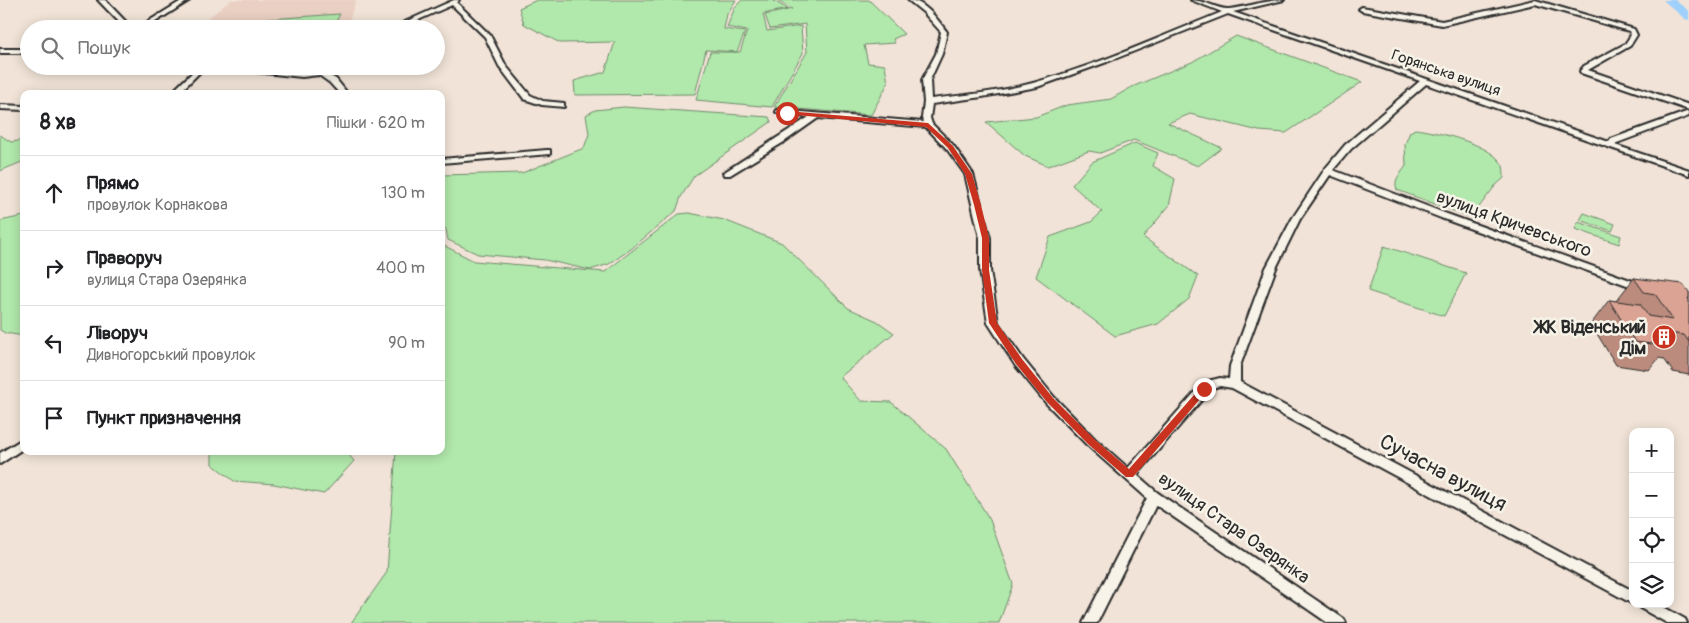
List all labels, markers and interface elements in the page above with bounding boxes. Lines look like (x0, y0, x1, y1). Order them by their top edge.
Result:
search box (20, 20, 445, 75)
icon: search (38, 34, 66, 62)
text: Пошук (78, 36, 131, 60)
street label: Горянська вулиця (1389, 45, 1503, 101)
route start (776, 102, 799, 125)
text: 8 хв (40, 109, 76, 136)
text: Пішки · 620 m (327, 113, 425, 133)
text: Прямо (87, 171, 139, 195)
icon: ahead (40, 179, 68, 207)
text: 130 m (381, 183, 425, 203)
street label: вулиця Кричевського (1433, 185, 1595, 263)
text: провулок Корнакова (87, 195, 228, 215)
text: Праворуч (87, 246, 162, 270)
icon: right (40, 254, 68, 282)
text: 400 m (376, 258, 425, 278)
text: вулиця Стара Озерянка (87, 270, 247, 290)
place label: ЖК Віденський Дім (1533, 316, 1646, 360)
text: Ліворуч (87, 321, 148, 345)
building icon: ЖК Віденський Дім (1651, 324, 1677, 350)
icon: left (40, 329, 68, 357)
text: 90 m (388, 333, 425, 353)
text: Дивногорський провулок (87, 345, 256, 365)
route end (1193, 378, 1216, 401)
icon: arrive (40, 404, 68, 432)
text: Пункт призначення (87, 406, 241, 430)
street label: Сучасна вулиця (1375, 428, 1511, 518)
map controls (1629, 428, 1674, 608)
button: + (1629, 428, 1674, 473)
street label: вулиця Стара Озерянка (1154, 467, 1314, 589)
button: − (1629, 473, 1674, 518)
button: locate (1629, 518, 1674, 563)
button: layers (1629, 563, 1674, 608)

